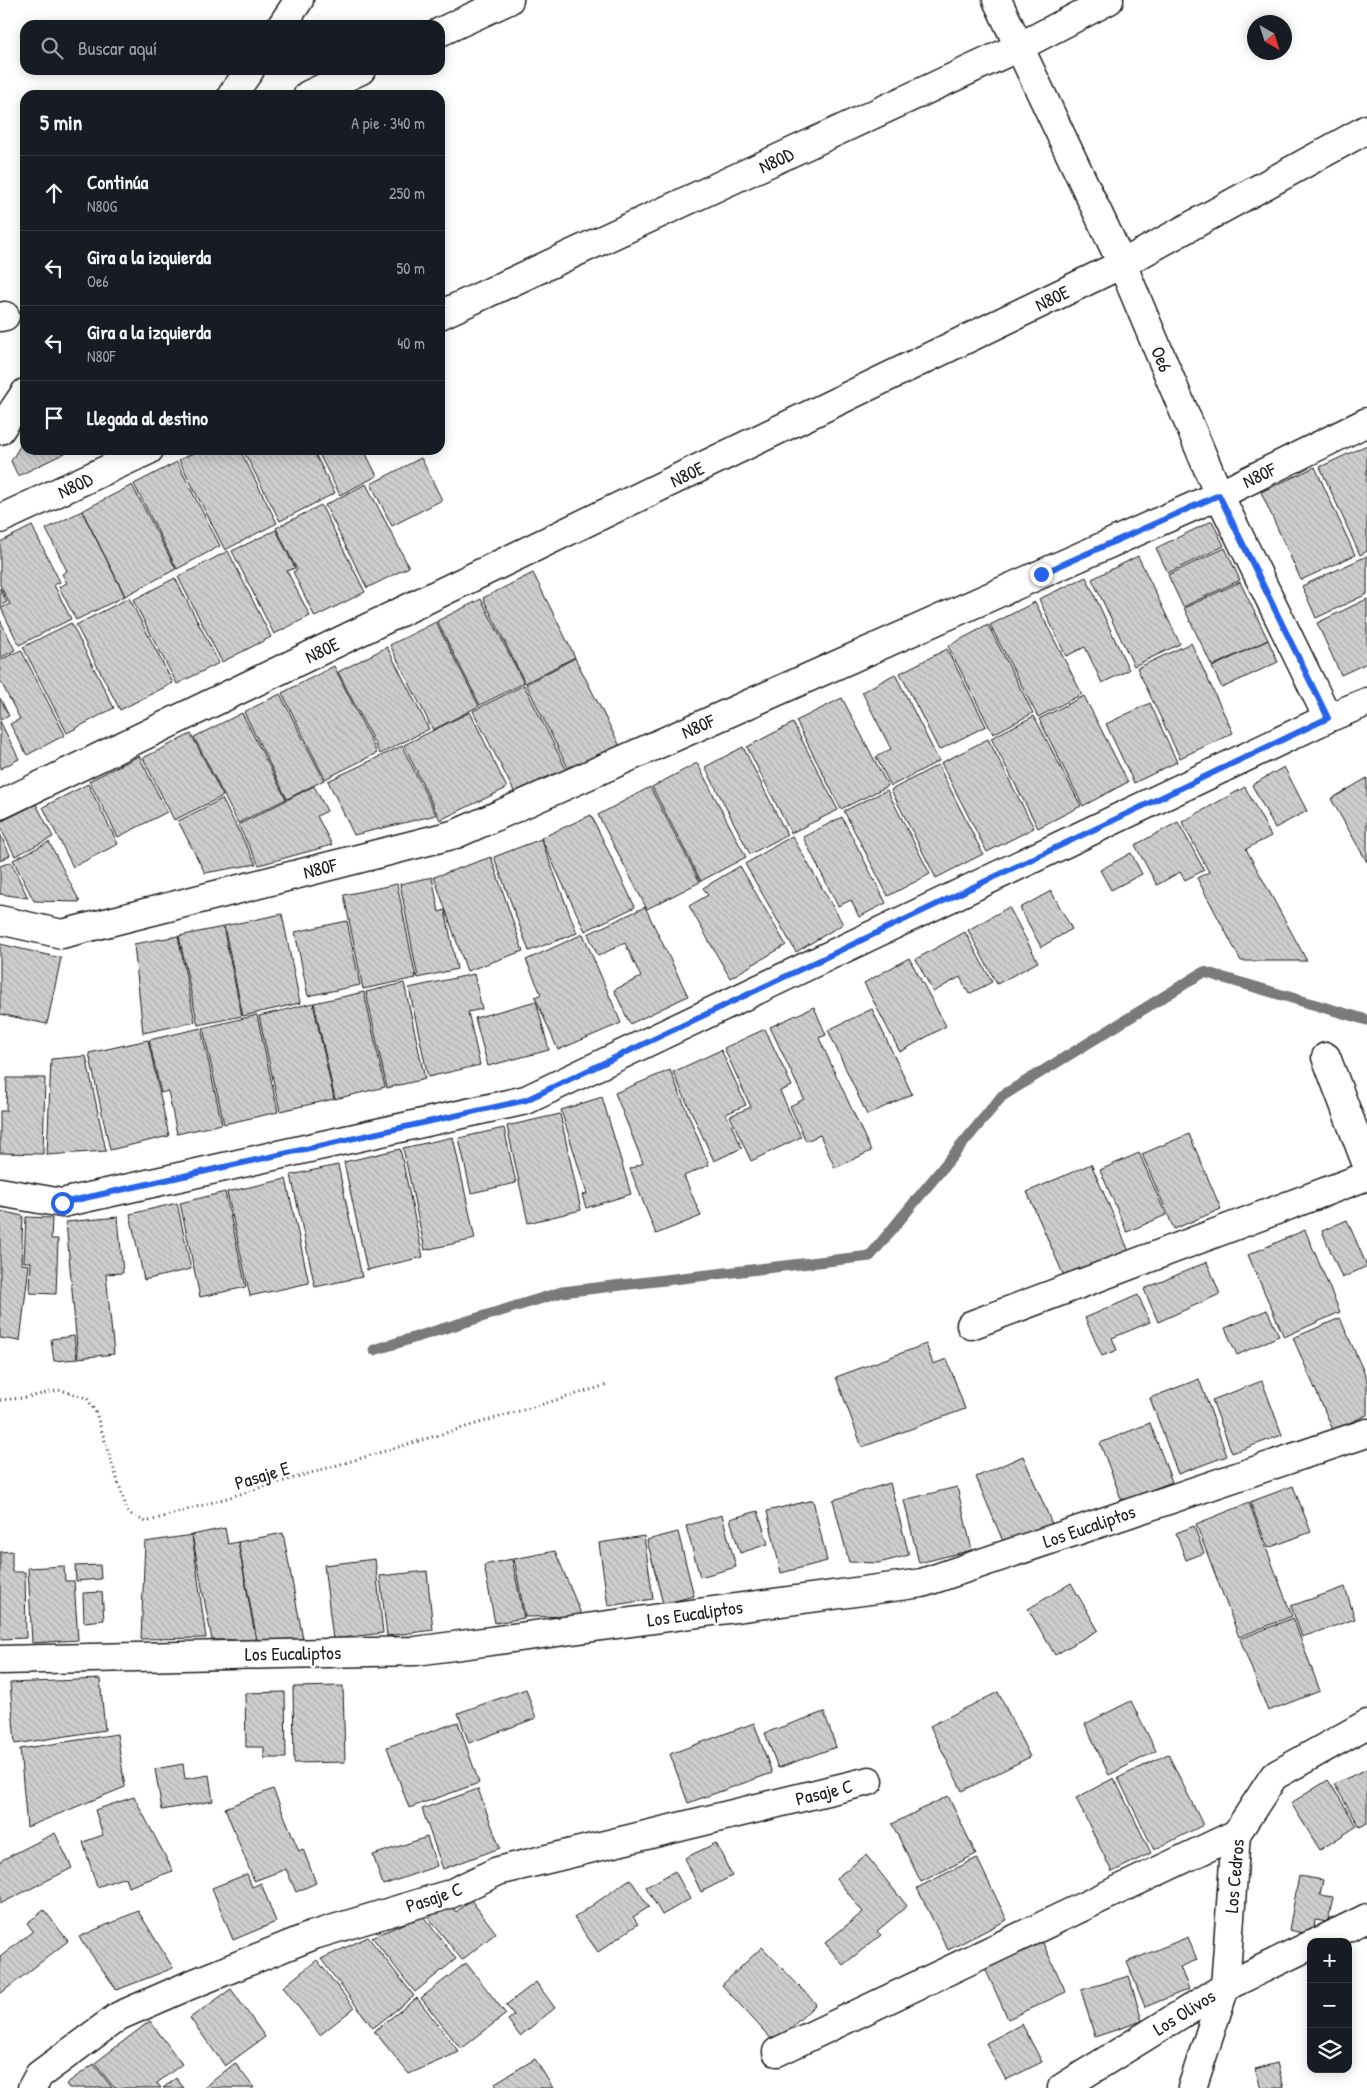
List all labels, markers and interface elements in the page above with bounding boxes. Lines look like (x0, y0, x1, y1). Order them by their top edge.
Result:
north arrow (1247, 15, 1292, 60)
search box (20, 20, 445, 75)
icon: search (38, 34, 66, 62)
text: Buscar aquí (78, 35, 157, 61)
text: 5 min (40, 108, 82, 137)
text: A pie · 340 m (351, 112, 425, 134)
street label: N80D (754, 141, 798, 179)
text: Continúa (87, 169, 148, 195)
icon: ahead (40, 179, 68, 207)
text: 250 m (389, 182, 425, 204)
text: N80G (87, 195, 117, 217)
text: Gira a la izquierda (87, 244, 211, 270)
icon: left (40, 254, 68, 282)
text: 50 m (397, 257, 425, 279)
text: Oe6 (87, 270, 109, 292)
street label: N80E (1030, 278, 1074, 317)
text: Gira a la izquierda (87, 319, 211, 345)
icon: left (40, 329, 68, 357)
text: 40 m (397, 332, 425, 354)
street label: Oe6 (1145, 342, 1179, 376)
text: N80F (87, 345, 116, 367)
icon: arrive (40, 404, 68, 432)
text: Llegada al destino (87, 405, 208, 431)
street label: N80E (665, 454, 709, 493)
street label: N80F (1238, 455, 1281, 494)
street label: N80D (53, 466, 97, 504)
route end (1030, 563, 1053, 586)
street label: N80E (300, 630, 344, 669)
street label: N80F (677, 707, 720, 745)
street label: N80F (300, 851, 340, 885)
route start (51, 1192, 74, 1215)
street label: Pasaje E (231, 1454, 293, 1496)
street label: Los Eucaliptos (1039, 1498, 1139, 1554)
street label: Los Eucaliptos (646, 1593, 744, 1633)
street label: Los Eucaliptos (245, 1639, 341, 1667)
street label: Pasaje C (793, 1772, 855, 1812)
street label: Los Cedros (1218, 1838, 1250, 1914)
street label: Pasaje C (402, 1875, 466, 1919)
map controls (1307, 1938, 1352, 2073)
button: + (1307, 1938, 1352, 1983)
street label: Los Olivos (1148, 1983, 1220, 2041)
button: − (1307, 1983, 1352, 2028)
button: layers (1307, 2028, 1352, 2073)

